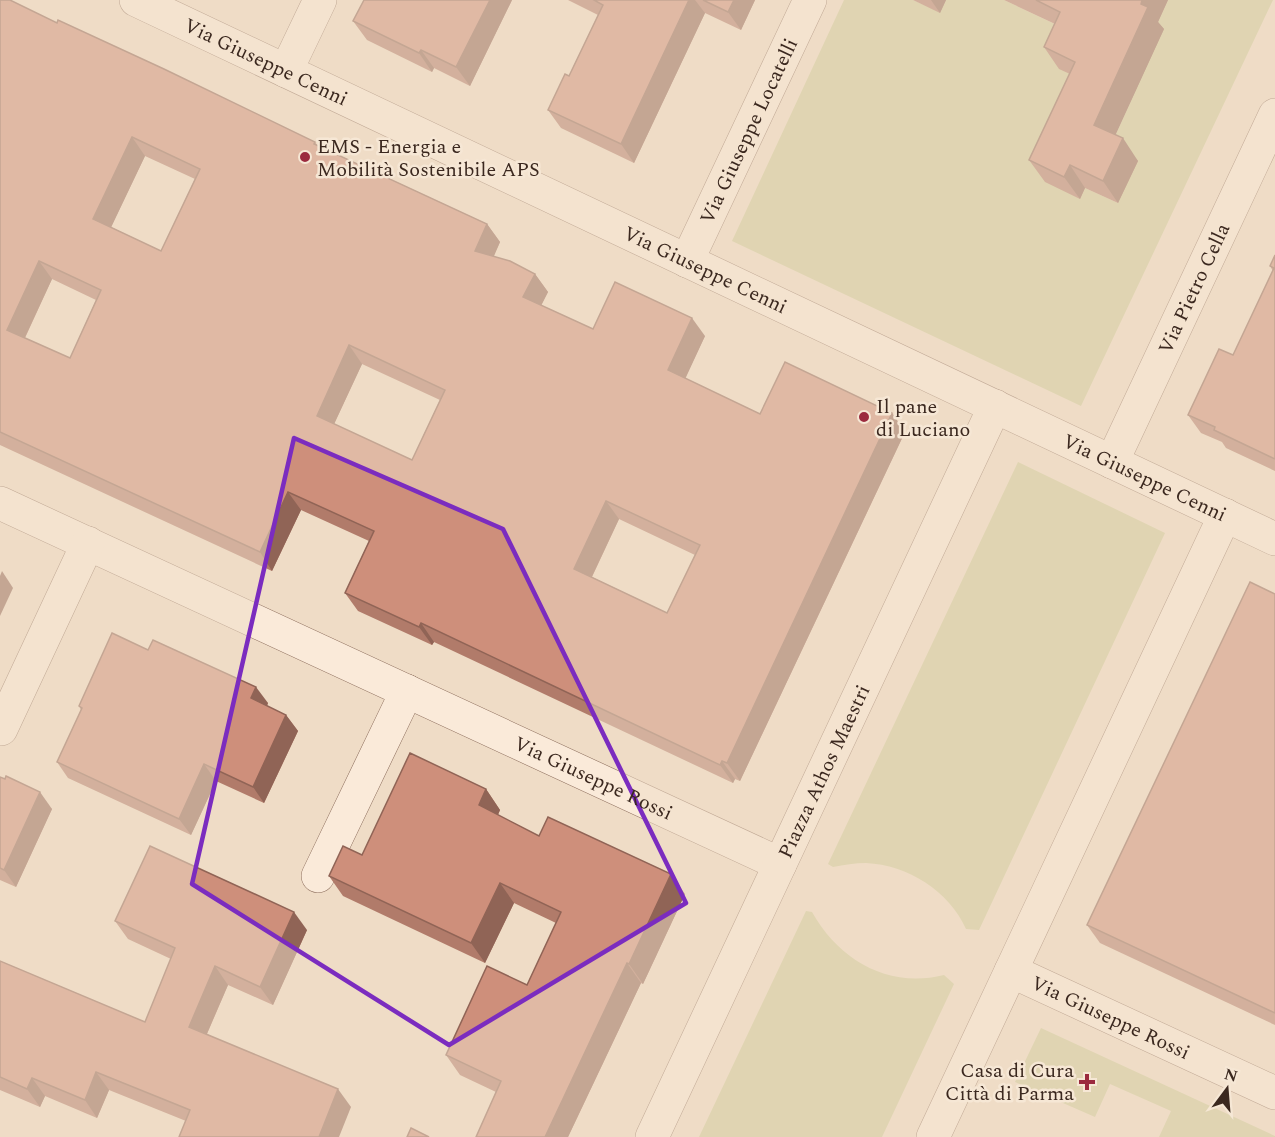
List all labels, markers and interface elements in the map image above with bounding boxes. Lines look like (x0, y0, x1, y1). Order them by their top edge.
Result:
street label: Via Giuseppe Cenni (179, 11, 353, 114)
street label: Via Giuseppe Locatelli (693, 33, 806, 229)
place label: EMS - Energia e Mobilità Sostenibile APS (317, 132, 540, 185)
marker: EMS - Energia e Mobilità Sostenibile APS (298, 150, 312, 164)
street label: Via Pietro Cella (1151, 218, 1238, 359)
street label: Via Giuseppe Cenni (618, 219, 792, 322)
place label: Il pane di Luciano (876, 392, 970, 445)
marker: Il pane di Luciano (857, 410, 871, 424)
street label: Via Giuseppe Cenni (1057, 427, 1231, 530)
street label: Piazza Athos Maestri (771, 680, 878, 864)
street label: Via Giuseppe Rossi (509, 729, 677, 828)
street label: Via Giuseppe Rossi (1026, 968, 1195, 1068)
place label: Casa di Cura Città di Parma (945, 1056, 1074, 1109)
north arrow (1197, 1059, 1257, 1119)
text: N (1221, 1062, 1240, 1089)
marker: Casa di Cura Città di Parma (1078, 1073, 1096, 1091)

